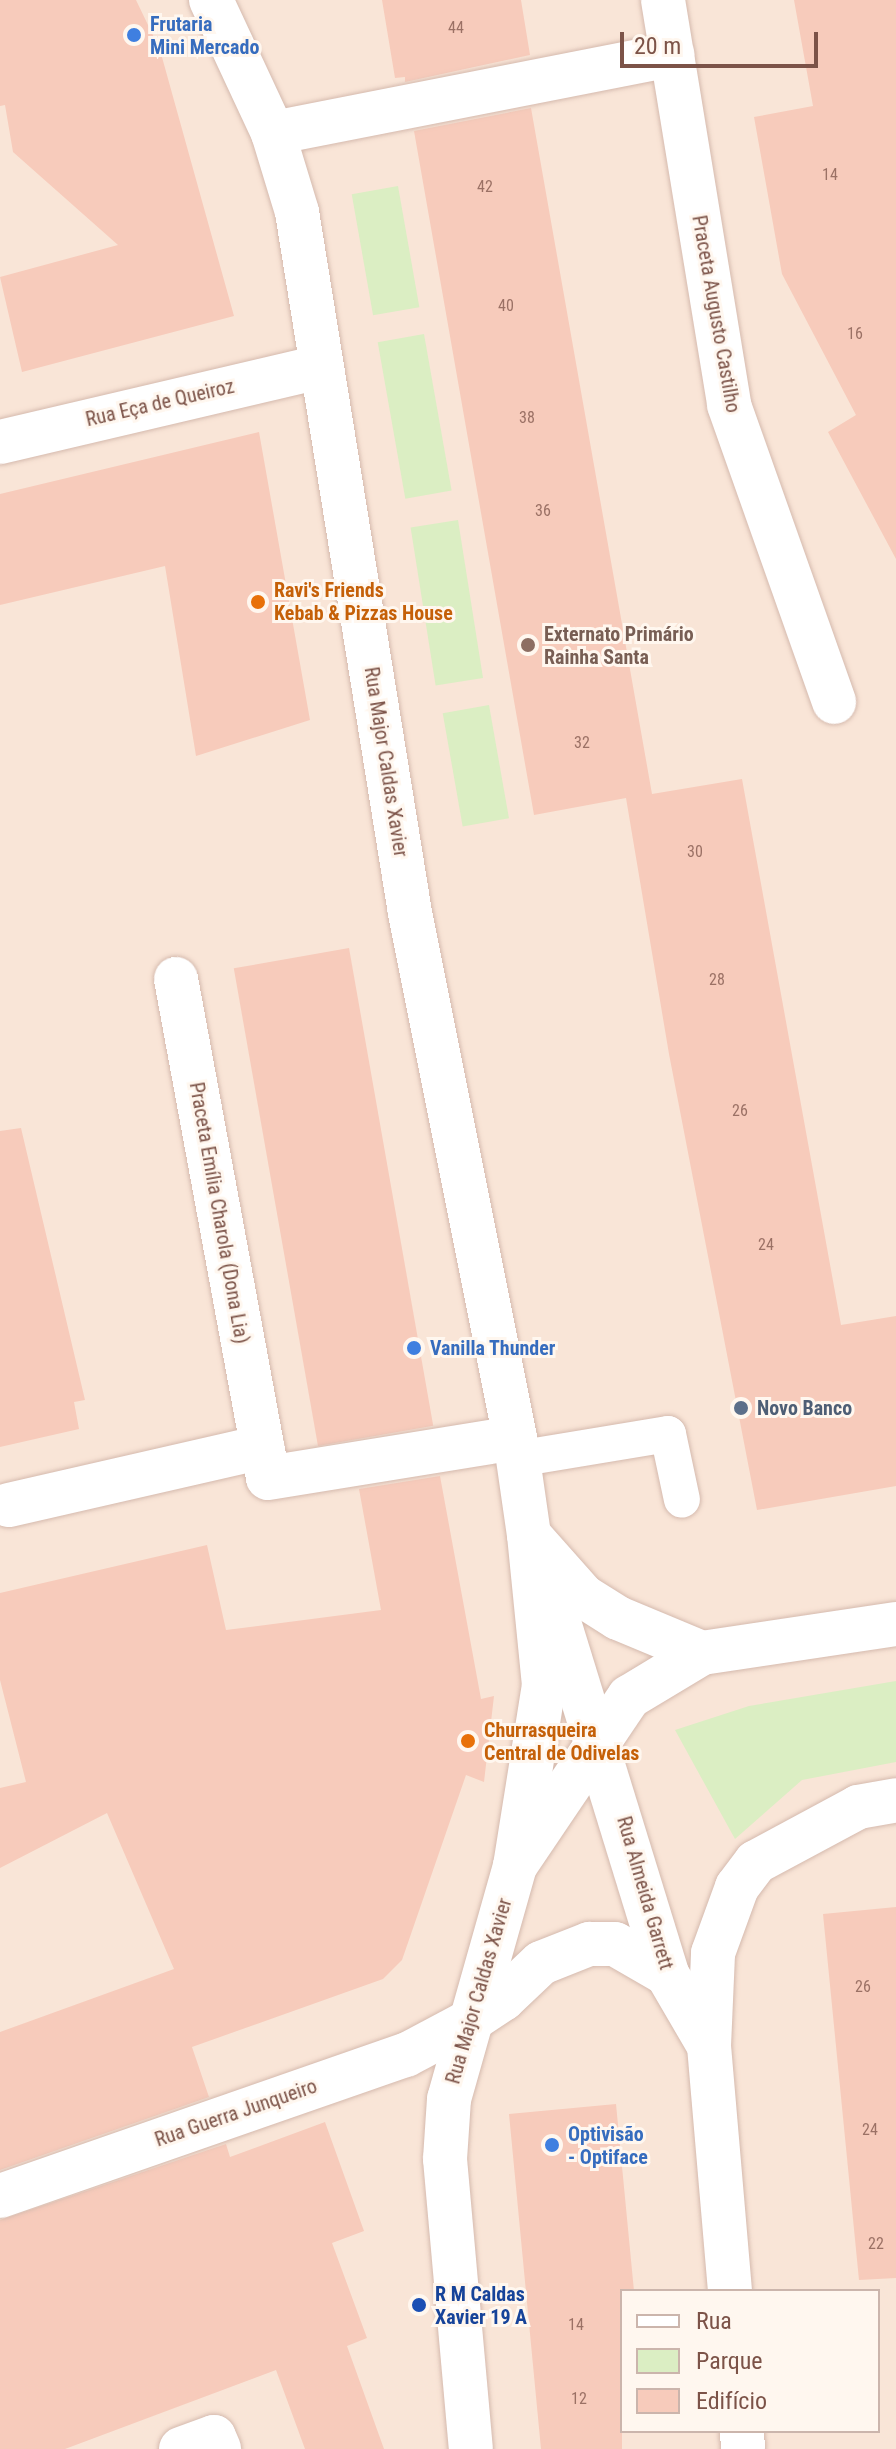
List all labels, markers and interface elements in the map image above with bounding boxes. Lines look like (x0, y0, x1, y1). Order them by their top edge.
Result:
place label: Frutaria Mini Mercado (150, 12, 259, 59)
scale bar (624, 16, 822, 66)
house number: 44 (448, 18, 464, 38)
marker: Frutaria Mini Mercado (125, 26, 143, 44)
text: 20 m (634, 32, 681, 60)
house number: 14 (822, 165, 838, 185)
house number: 42 (477, 177, 493, 197)
street label: Praceta Augusto Castilho (687, 213, 745, 415)
house number: 40 (498, 296, 514, 316)
house number: 16 (847, 324, 863, 344)
street label: Rua Eça de Queiroz (83, 374, 237, 432)
house number: 38 (519, 408, 535, 428)
house number: 36 (535, 501, 551, 521)
place label: Ravi's Friends Kebab & Pizzas House (274, 578, 453, 625)
marker: Ravi's Friends Kebab & Pizzas House (249, 593, 267, 611)
place label: Externato Primário Rainha Santa (544, 622, 694, 669)
marker: Externato Primário Rainha Santa (519, 636, 537, 654)
street label: Rua Major Caldas Xavier (359, 665, 413, 859)
house number: 32 (574, 733, 590, 753)
house number: 30 (687, 842, 703, 862)
house number: 28 (709, 970, 725, 990)
street label: Praceta Emília Charola (Dona Lia) (184, 1080, 254, 1346)
house number: 26 (732, 1101, 748, 1121)
house number: 24 (758, 1235, 774, 1255)
place label: Vanilla Thunder (430, 1336, 556, 1360)
marker: Vanilla Thunder (405, 1339, 423, 1357)
place label: Novo Banco (757, 1396, 852, 1420)
marker: Novo Banco (732, 1399, 750, 1417)
place label: Churrasqueira Central de Odivelas (484, 1718, 639, 1765)
marker: Churrasqueira Central de Odivelas (459, 1732, 477, 1750)
street label: Rua Almeida Garrett (612, 1814, 678, 1972)
street label: Rua Major Caldas Xavier (441, 1895, 517, 2087)
house number: 26 (855, 1977, 871, 1997)
street label: Rua Guerra Junqueiro (152, 2074, 320, 2152)
house number: 24 (862, 2120, 878, 2140)
place label: Optivisão - Optiface (568, 2122, 648, 2169)
marker: Optivisão - Optiface (543, 2136, 561, 2154)
house number: 22 (868, 2234, 884, 2254)
place label: R M Caldas Xavier 19 A (435, 2282, 527, 2329)
legend (620, 2289, 880, 2433)
marker: R M Caldas Xavier 19 A (410, 2296, 428, 2314)
text: Rua (696, 2307, 732, 2335)
house number: 14 (568, 2315, 584, 2335)
text: Parque (696, 2347, 763, 2375)
text: Edifício (696, 2387, 767, 2415)
house number: 12 (571, 2389, 587, 2409)

